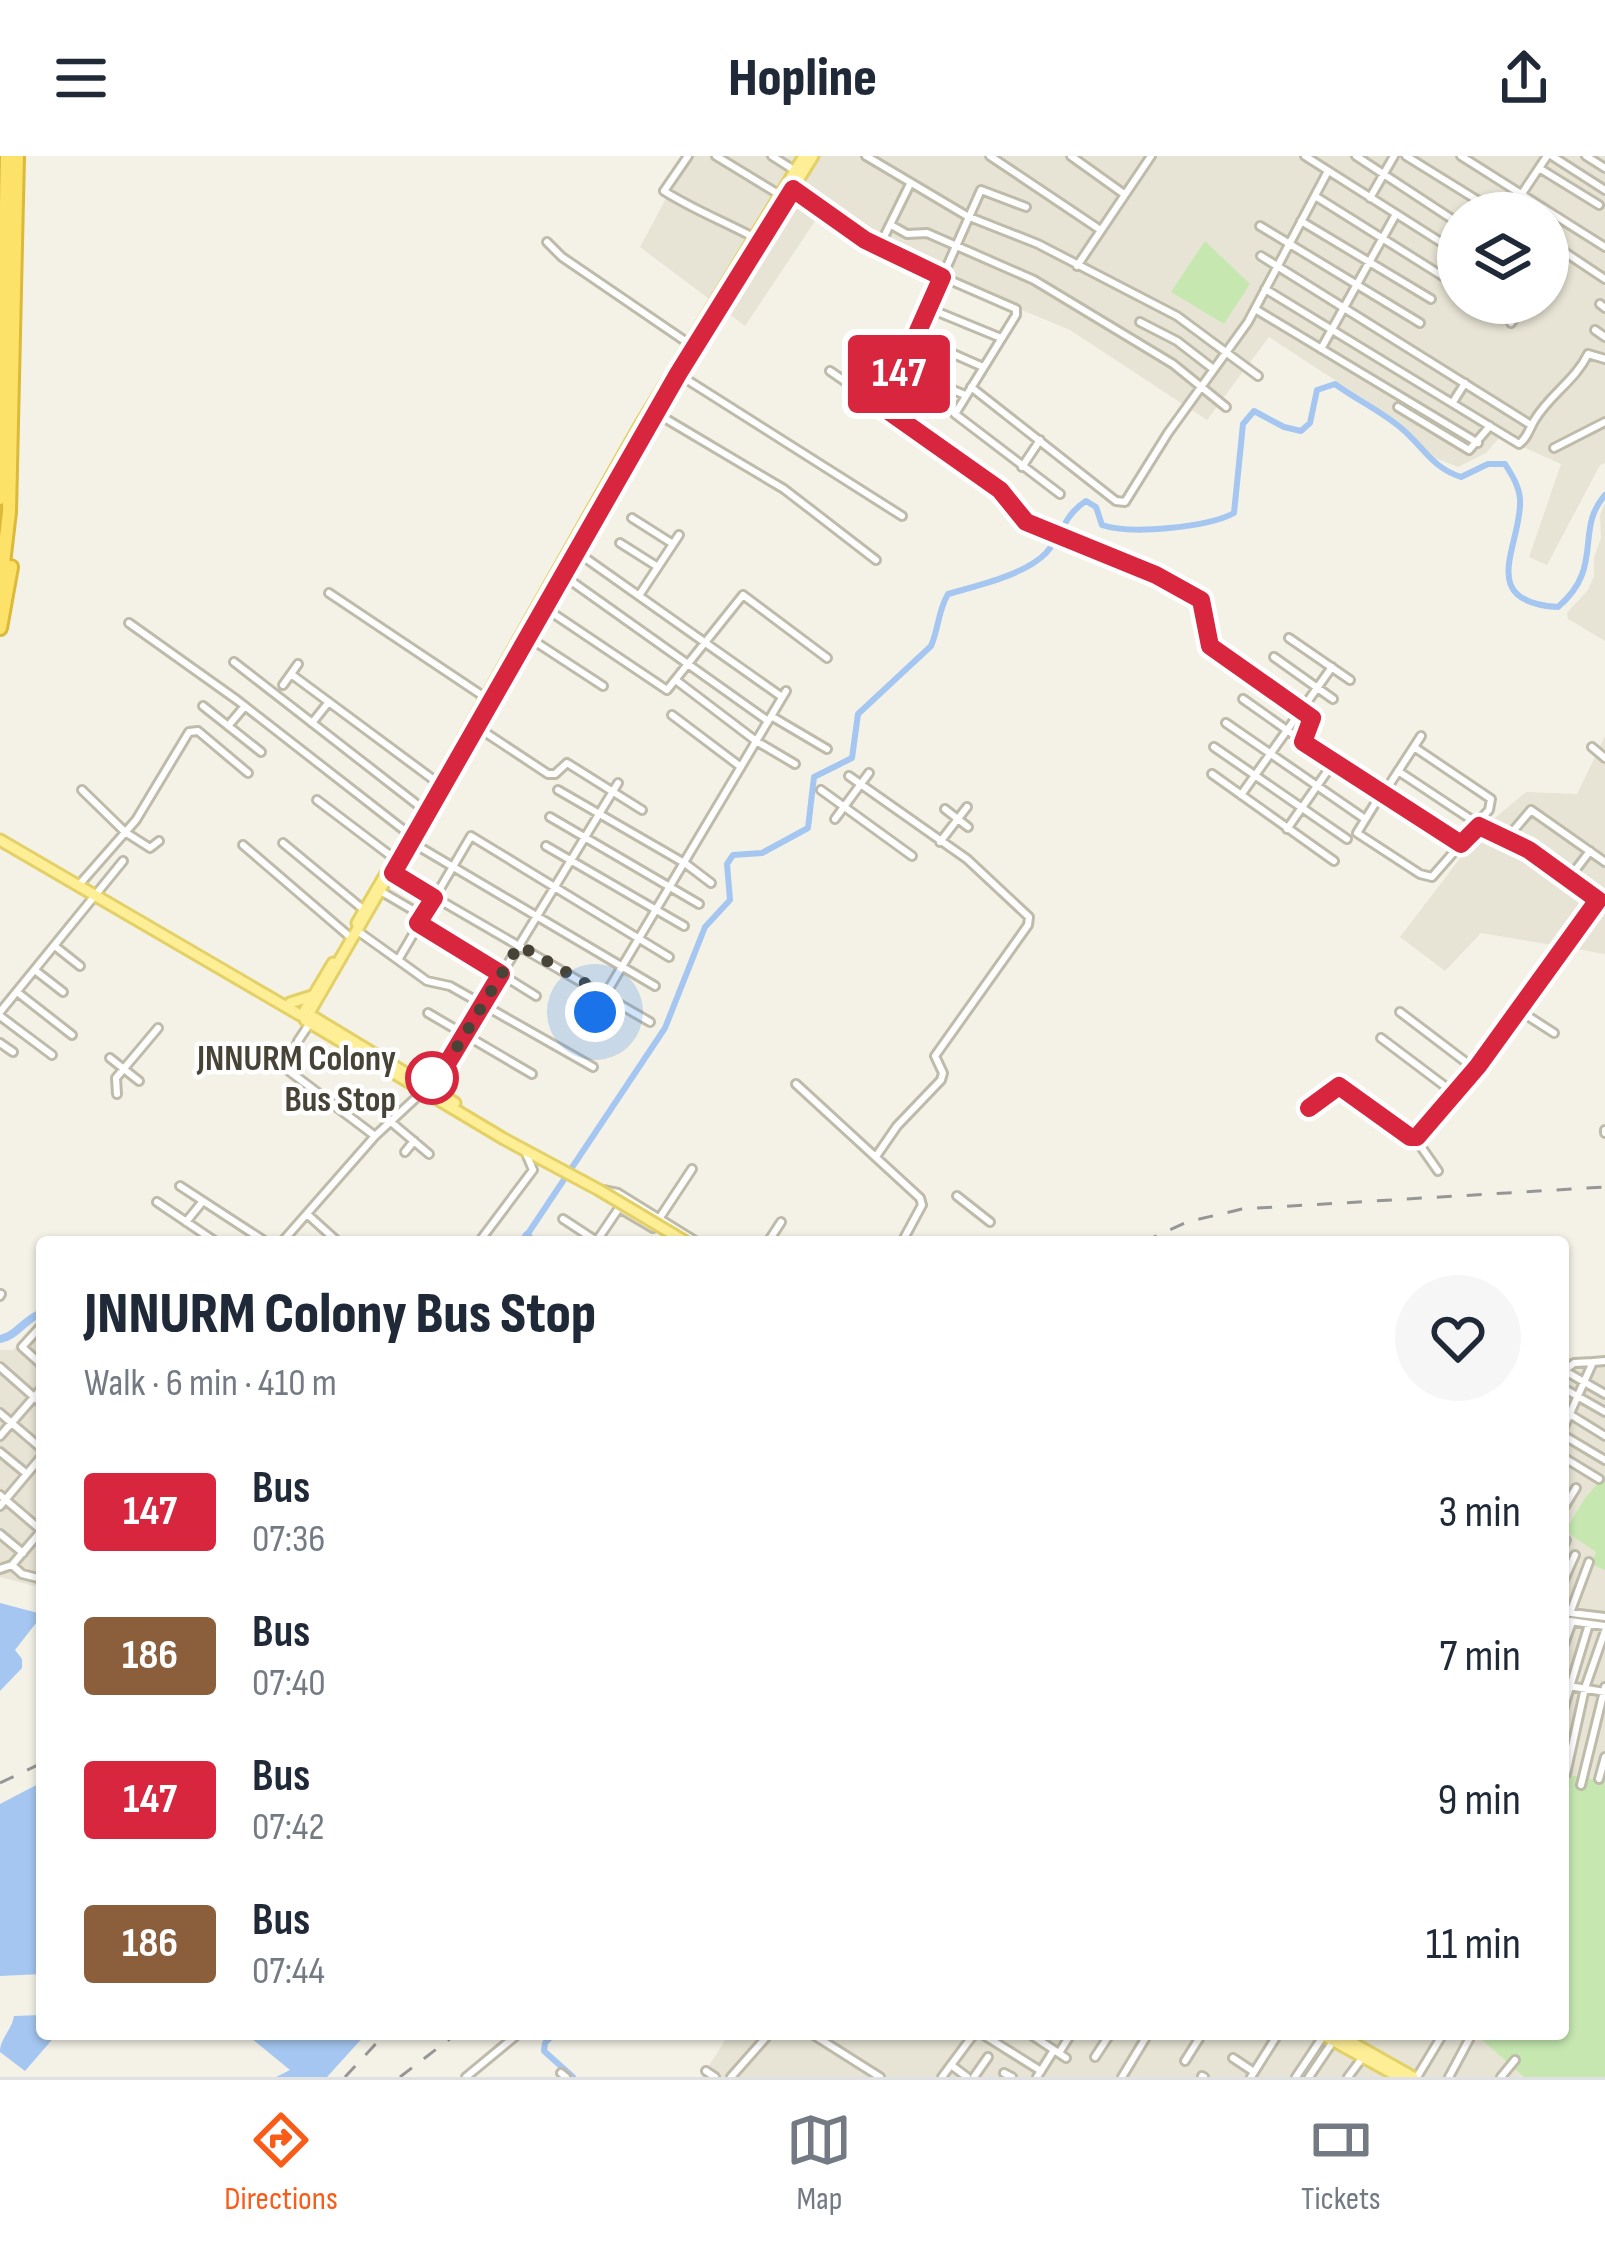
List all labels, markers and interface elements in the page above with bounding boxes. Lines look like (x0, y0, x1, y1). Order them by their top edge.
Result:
icon: menu (48, 45, 114, 111)
icon: share (1491, 45, 1557, 111)
text: Hopline (728, 46, 877, 111)
map controls (1437, 192, 1569, 324)
button: layers (1437, 192, 1569, 324)
line badge: 147 (830, 335, 968, 413)
text: 147 (872, 348, 926, 399)
your location (565, 982, 625, 1042)
place label: JNNURM Colony Bus Stop (196, 1038, 396, 1122)
marker: JNNURM Colony Bus Stop (407, 1053, 457, 1103)
button: heart (1395, 1275, 1521, 1401)
text: JNNURM Colony Bus Stop (84, 1281, 596, 1349)
text: Walk · 6 min · 410 m (84, 1360, 337, 1407)
text: Bus (252, 1461, 310, 1516)
text: 3 min (1438, 1485, 1521, 1540)
text: 147 (123, 1486, 177, 1537)
text: 07:36 (252, 1516, 325, 1563)
text: Bus (252, 1605, 310, 1660)
text: 7 min (1439, 1629, 1521, 1684)
text: 186 (122, 1630, 178, 1681)
text: 07:40 (252, 1660, 326, 1707)
text: Bus (252, 1749, 310, 1804)
text: 9 min (1437, 1773, 1521, 1828)
text: 147 (123, 1774, 177, 1825)
text: 07:42 (252, 1804, 325, 1851)
text: Bus (252, 1893, 310, 1948)
text: 11 min (1426, 1917, 1521, 1972)
text: 186 (122, 1918, 178, 1969)
text: 07:44 (252, 1948, 325, 1995)
tab: Directions (224, 2107, 338, 2219)
tab: Map (786, 2107, 852, 2219)
tab: Tickets (1301, 2107, 1381, 2219)

